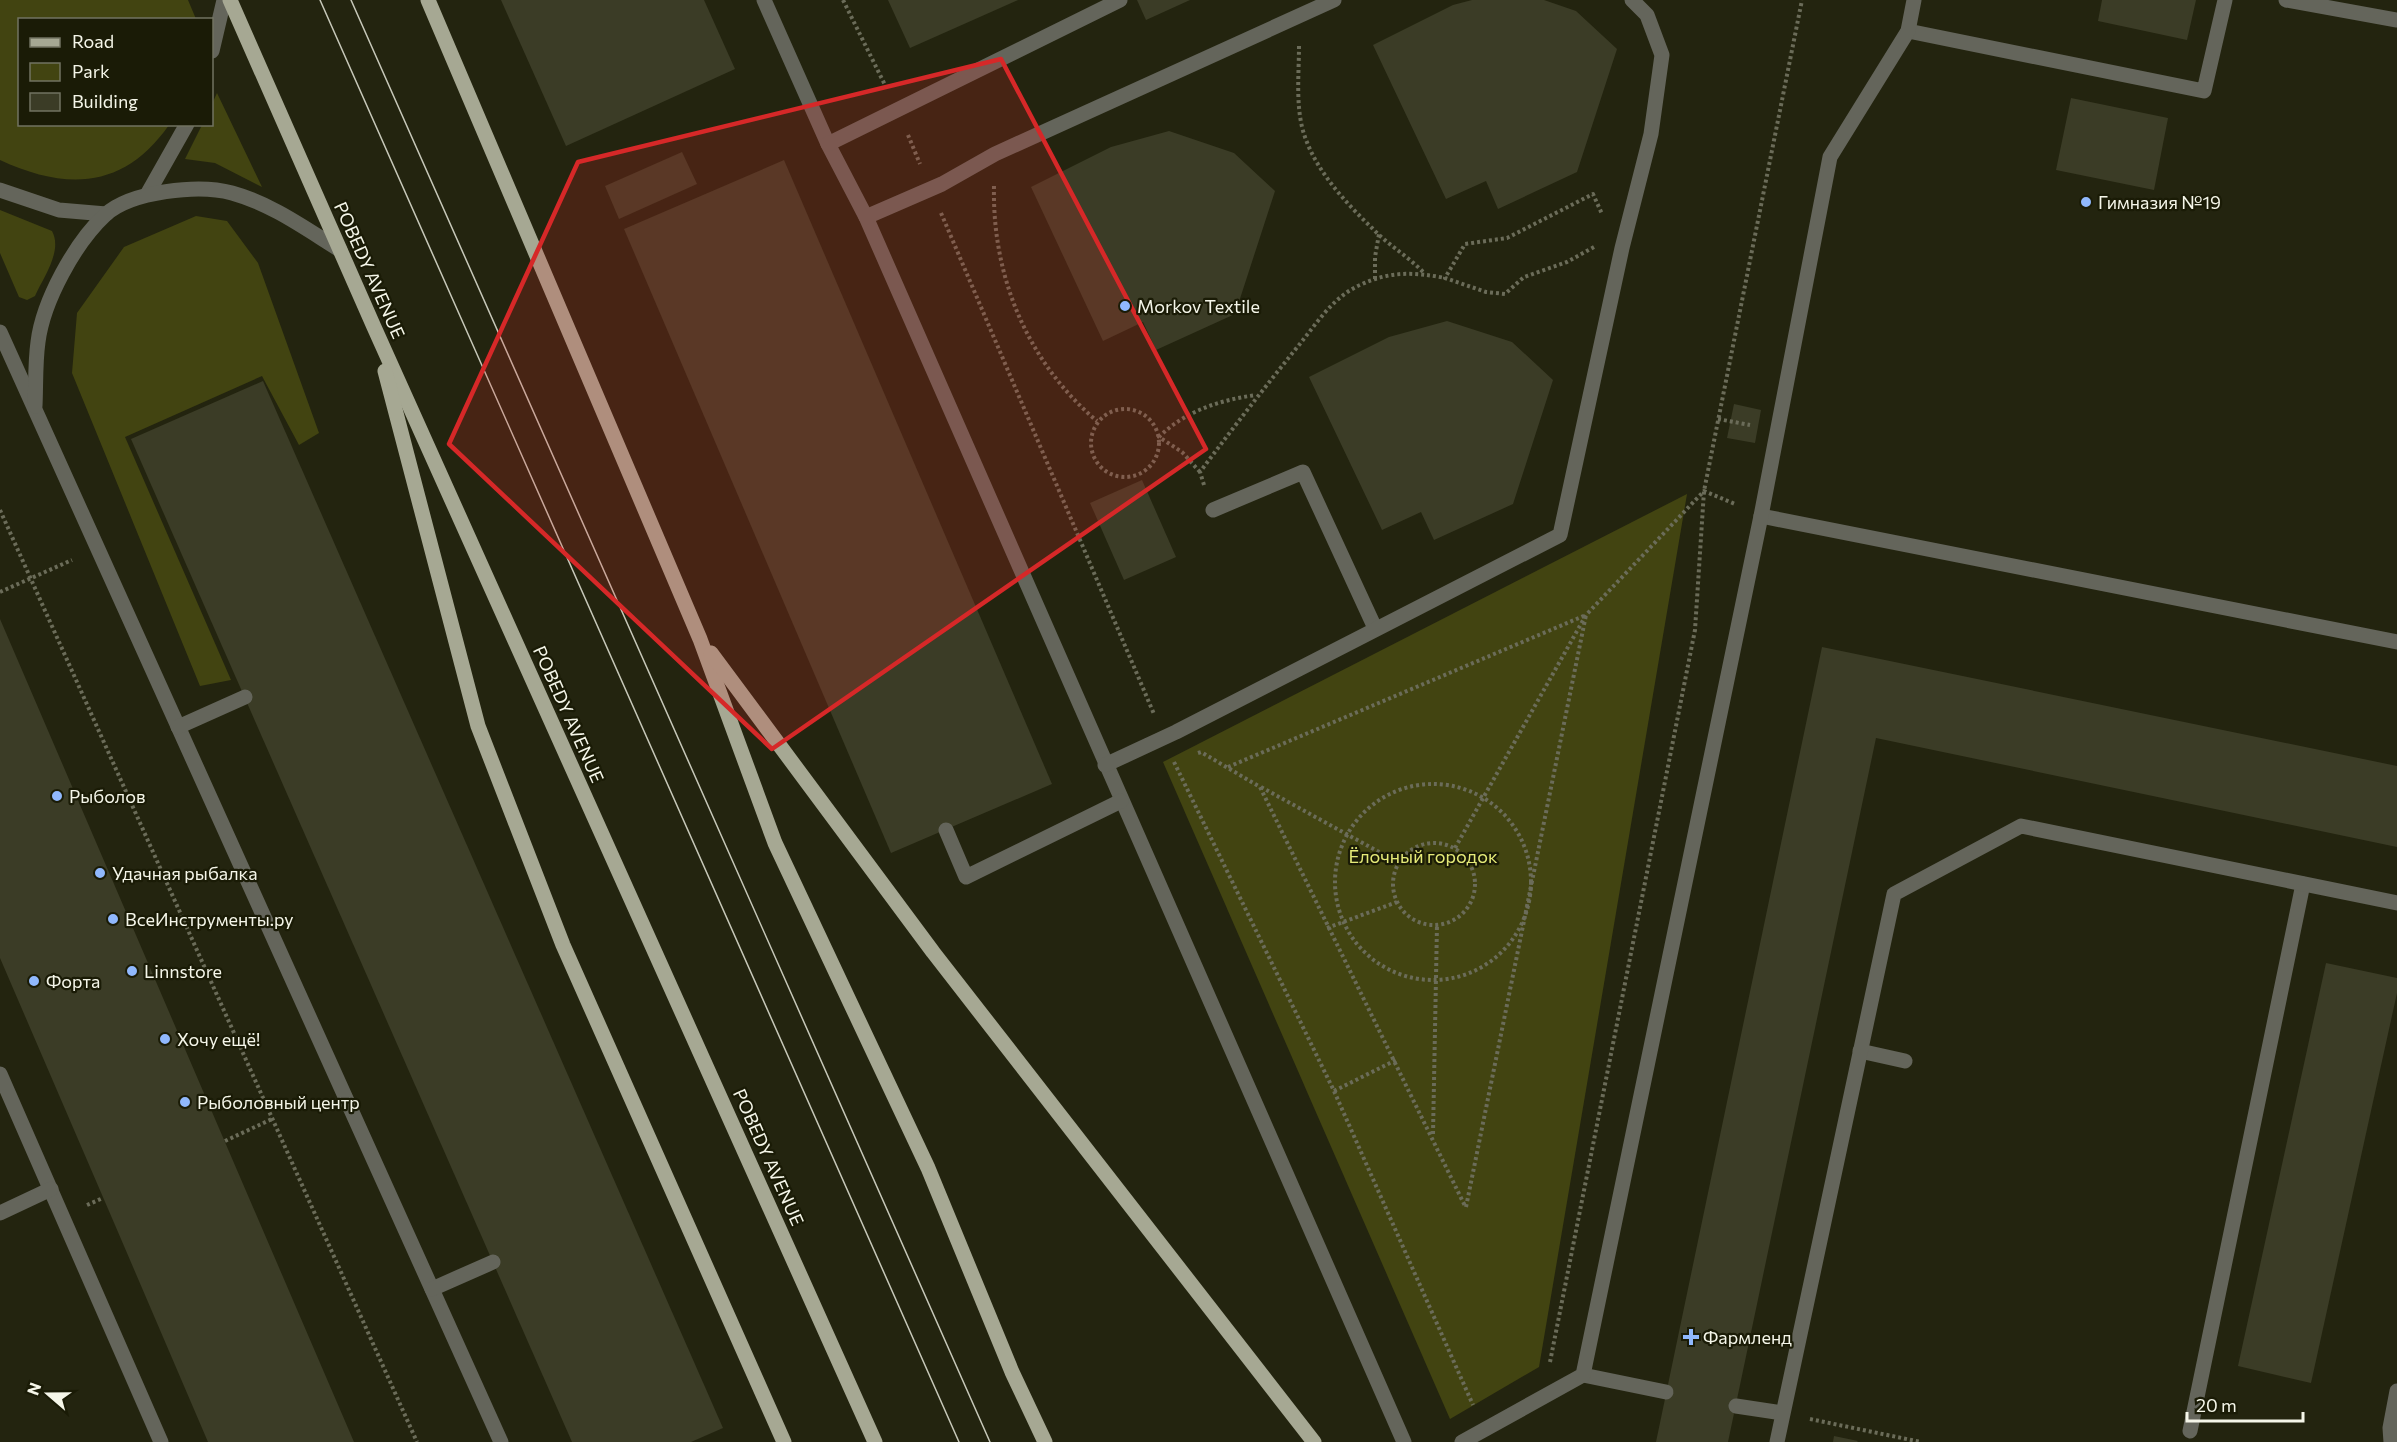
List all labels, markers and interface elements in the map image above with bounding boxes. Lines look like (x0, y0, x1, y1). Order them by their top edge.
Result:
legend (18, 18, 213, 126)
text: Road (72, 30, 114, 52)
text: Park (72, 60, 110, 82)
text: Building (72, 90, 138, 112)
place label: Гимназия №19 (2098, 191, 2221, 213)
marker: Гимназия №19 (2079, 195, 2093, 209)
street label: POBEDY AVENUE (330, 198, 410, 342)
place label: Morkov Textile (1137, 295, 1260, 317)
marker: Morkov Textile (1118, 299, 1132, 313)
street label: POBEDY AVENUE (529, 642, 609, 786)
place label: Рыболов (69, 785, 146, 807)
marker: Рыболов (50, 789, 64, 803)
park label: Ёлочный городок (1348, 845, 1498, 867)
place label: Удачная рыбалка (112, 862, 258, 884)
marker: Удачная рыбалка (93, 866, 107, 880)
place label: ВсеИнструменты.ру (125, 908, 294, 930)
marker: ВсеИнструменты.ру (106, 912, 120, 926)
place label: Linnstore (144, 960, 222, 982)
marker: Linnstore (125, 964, 139, 978)
place label: Форта (46, 970, 100, 992)
marker: Форта (27, 974, 41, 988)
place label: Хочу ещё! (177, 1028, 260, 1050)
marker: Хочу ещё! (158, 1032, 172, 1046)
street label: POBEDY AVENUE (729, 1085, 809, 1229)
place label: Рыболовный центр (197, 1091, 360, 1113)
marker: Рыболовный центр (178, 1095, 192, 1109)
place label: Фармленд (1703, 1326, 1792, 1348)
marker: Фармленд (1684, 1330, 1698, 1344)
north arrow (18, 1364, 78, 1424)
text: N (22, 1380, 44, 1398)
scale bar (2187, 1385, 2302, 1423)
text: 20 m (2196, 1394, 2237, 1416)

